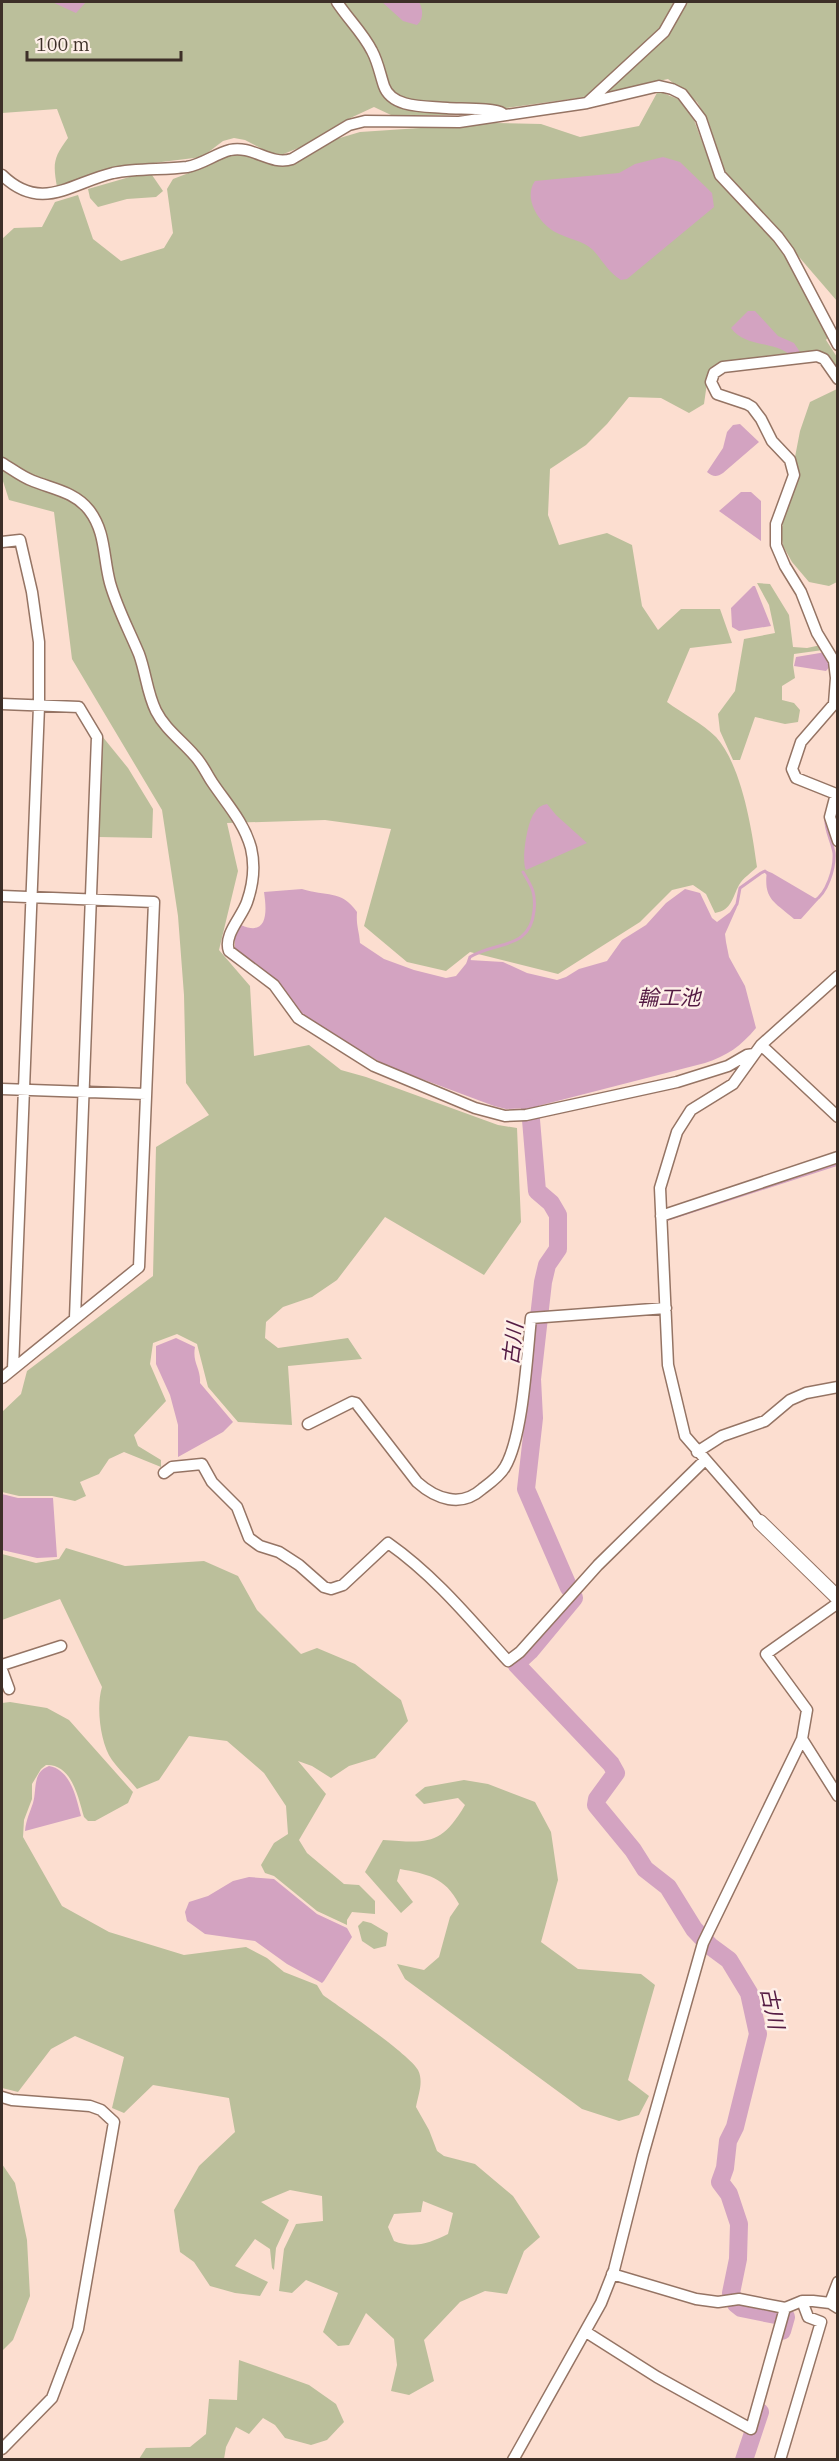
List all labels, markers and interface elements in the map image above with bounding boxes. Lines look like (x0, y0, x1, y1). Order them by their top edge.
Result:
scale bar (27, 24, 182, 62)
text: 100 m (36, 33, 90, 56)
water label: 輪工池 (638, 983, 702, 1011)
water label: 古川 (496, 1319, 529, 1366)
water label: 古川 (755, 1984, 791, 2033)

